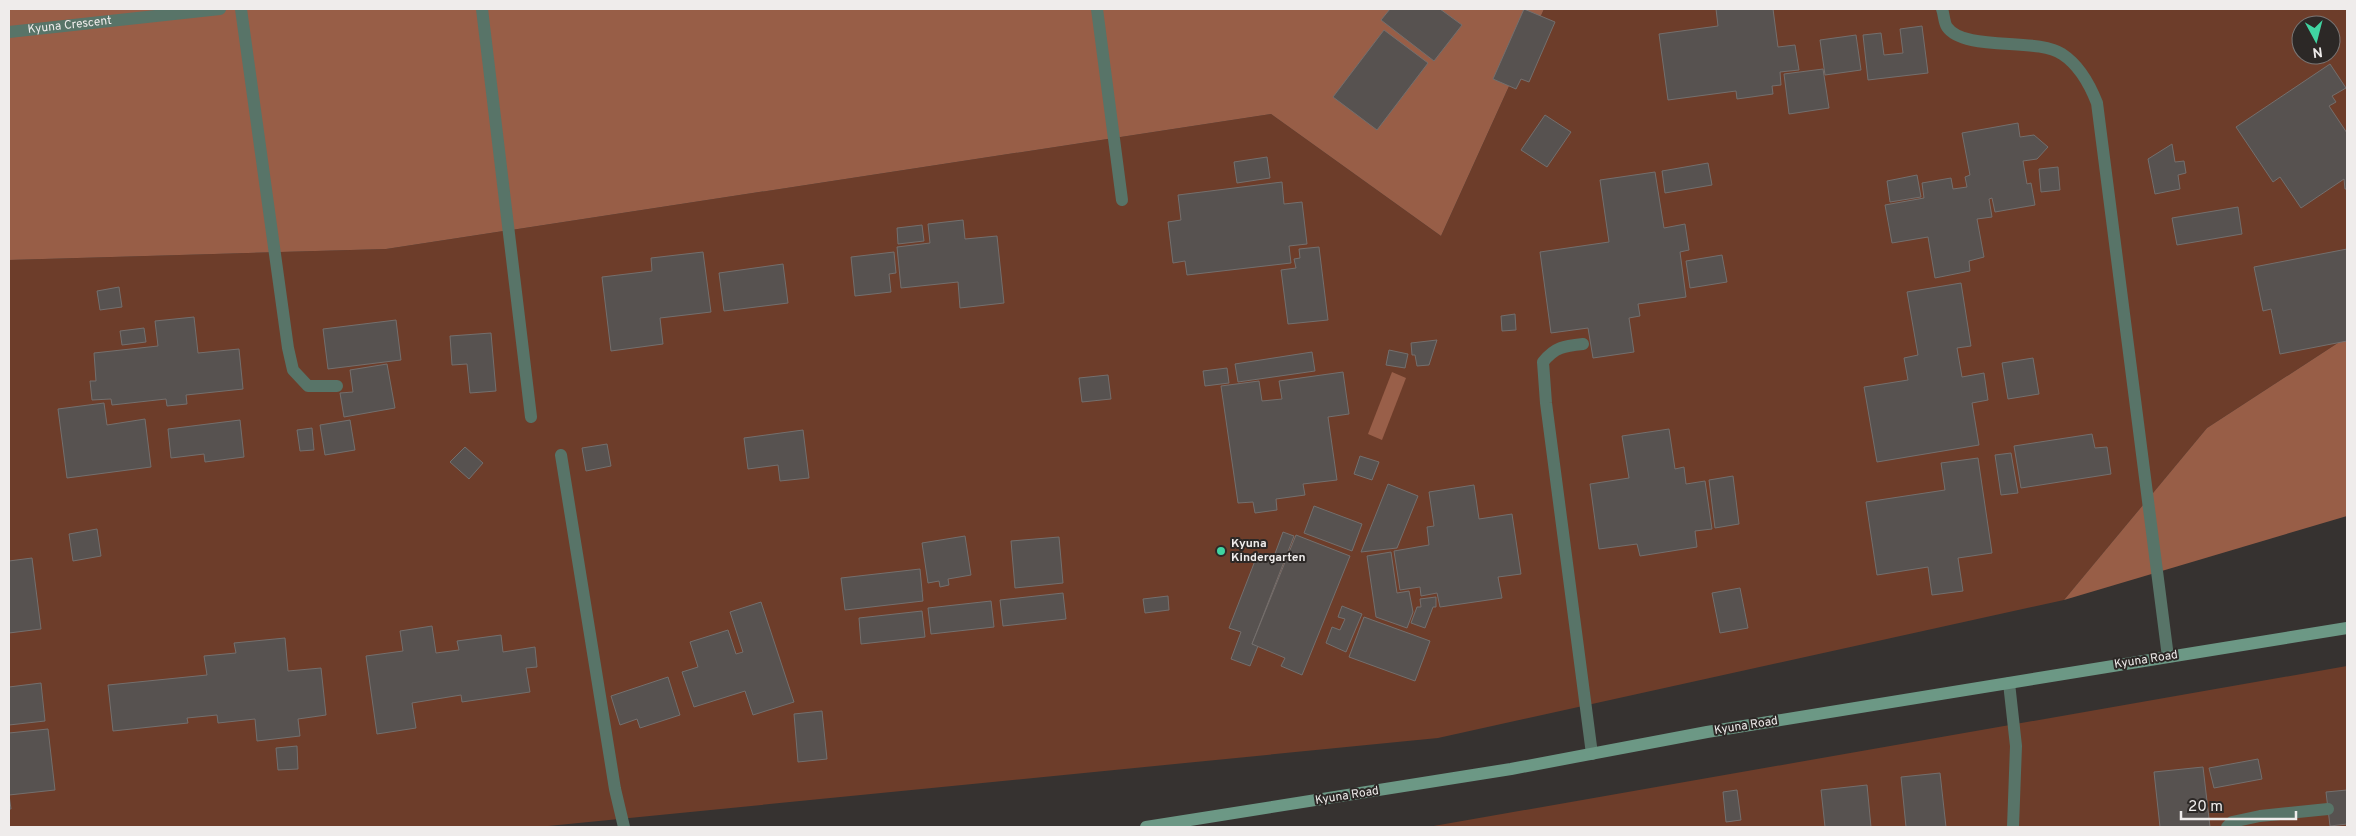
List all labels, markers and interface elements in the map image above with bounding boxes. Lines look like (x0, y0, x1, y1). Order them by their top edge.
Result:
street label: Kyuna Crescent (27, 13, 112, 38)
north arrow (2291, 15, 2341, 65)
text: N (2311, 42, 2323, 60)
place label: Kyuna Kindergarten (1231, 536, 1306, 566)
marker: Kyuna Kindergarten (1215, 545, 1227, 557)
street label: Kyuna Road (2113, 647, 2179, 673)
street label: Kyuna Road (1713, 713, 1779, 739)
street label: Kyuna Road (1314, 783, 1380, 809)
scale bar (2181, 788, 2296, 820)
text: 20 m (2188, 798, 2223, 817)

